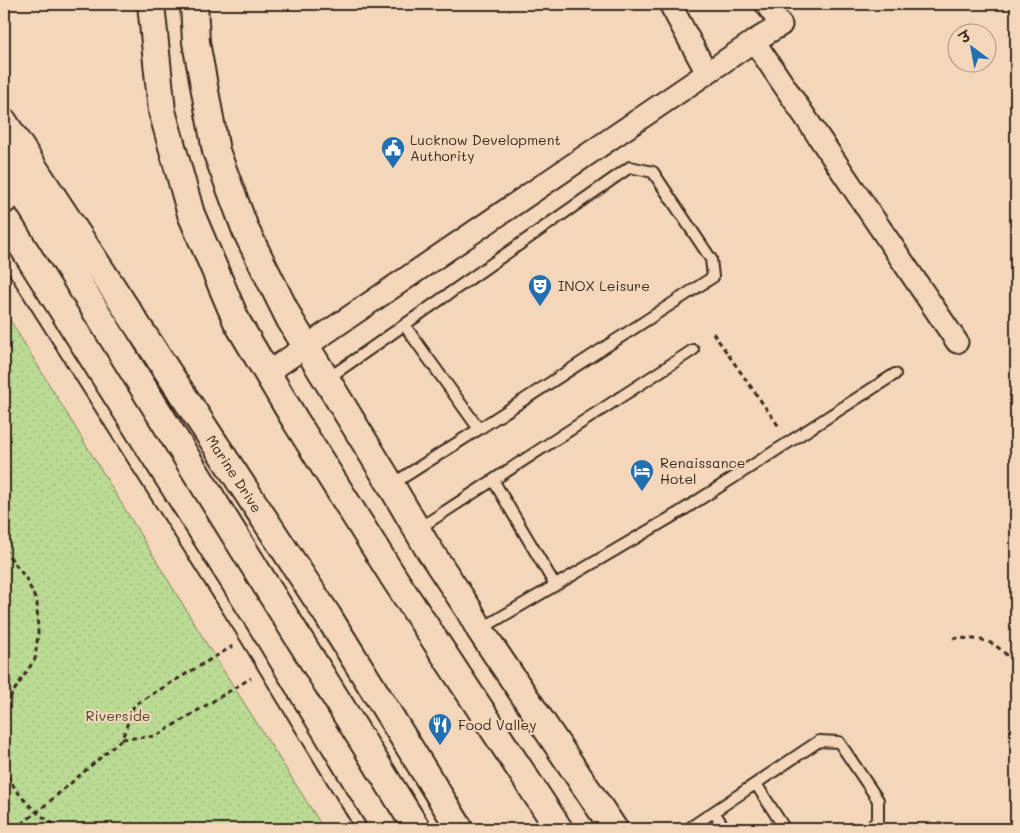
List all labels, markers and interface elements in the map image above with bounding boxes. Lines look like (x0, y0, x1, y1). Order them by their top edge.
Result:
north arrow (948, 22, 998, 72)
text: उ (954, 25, 975, 48)
place label: Lucknow Development Authority (410, 130, 561, 165)
public building icon: Lucknow Development Authority (380, 135, 406, 169)
theatre icon: INOX Leisure (527, 273, 553, 307)
place label: INOX Leisure (558, 276, 650, 295)
street label: Marine Drive (202, 431, 267, 516)
place label: Renaissance Hotel (660, 453, 745, 488)
hotel icon: Renaissance Hotel (629, 458, 655, 492)
park label: Riverside (86, 706, 151, 725)
restaurant icon: Food Valley (427, 712, 453, 746)
place label: Food Valley (458, 715, 537, 734)

